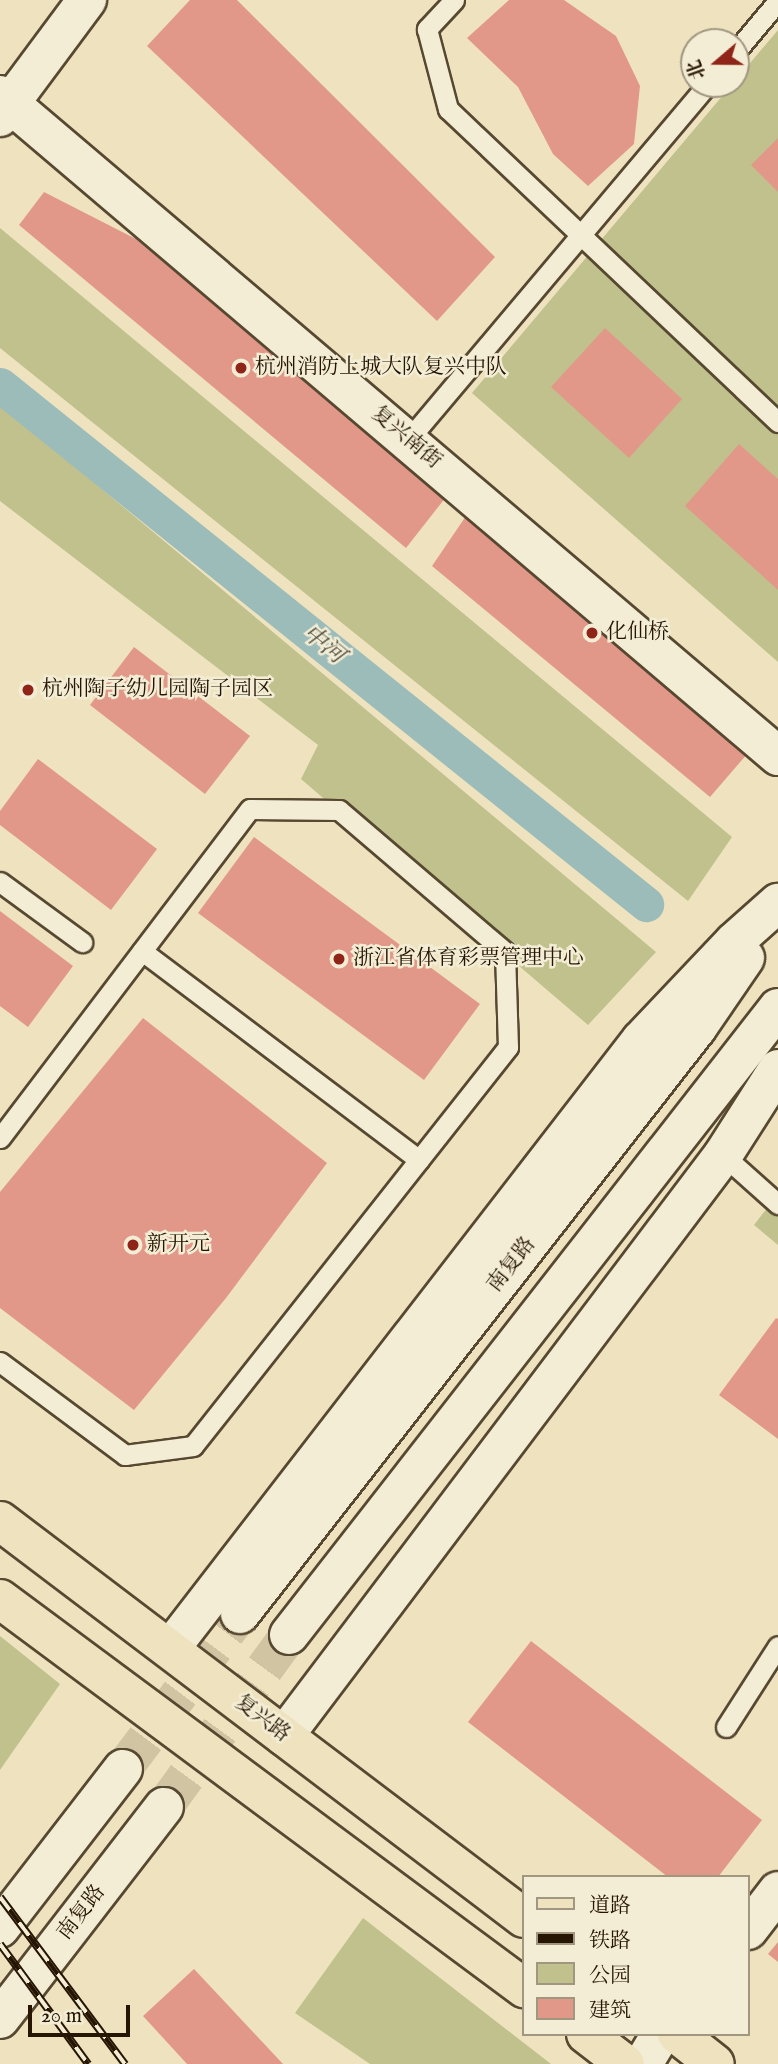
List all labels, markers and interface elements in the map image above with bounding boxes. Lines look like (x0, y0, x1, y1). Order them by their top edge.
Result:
north arrow (680, 28, 750, 98)
text: 北 (683, 56, 712, 83)
place label: 杭州消防上城大队复兴中队 (255, 355, 507, 381)
marker: 杭州消防上城大队复兴中队 (233, 360, 249, 376)
street label: 复兴南街 (366, 401, 446, 475)
water label: 中河 (296, 620, 350, 670)
place label: 化仙桥 (606, 620, 669, 646)
marker: 化仙桥 (584, 625, 600, 641)
place label: 杭州陶子幼儿园陶子园区 (42, 677, 273, 703)
marker: 杭州陶子幼儿园陶子园区 (20, 682, 36, 698)
place label: 浙江省体育彩票管理中心 (353, 946, 584, 972)
marker: 浙江省体育彩票管理中心 (331, 951, 347, 967)
place label: 新开元 (147, 1232, 210, 1258)
street label: 南复路 (483, 1232, 541, 1298)
marker: 新开元 (125, 1237, 141, 1253)
street label: 复兴路 (229, 1690, 295, 1748)
legend (522, 1875, 750, 2036)
street label: 南复路 (53, 1880, 111, 1946)
text: 道路 (589, 1893, 631, 1920)
text: 铁路 (589, 1928, 631, 1955)
text: 公园 (589, 1963, 631, 1990)
scale bar (32, 1990, 133, 2034)
text: 建筑 (589, 1998, 631, 2025)
text: 20 m (41, 2003, 82, 2030)

